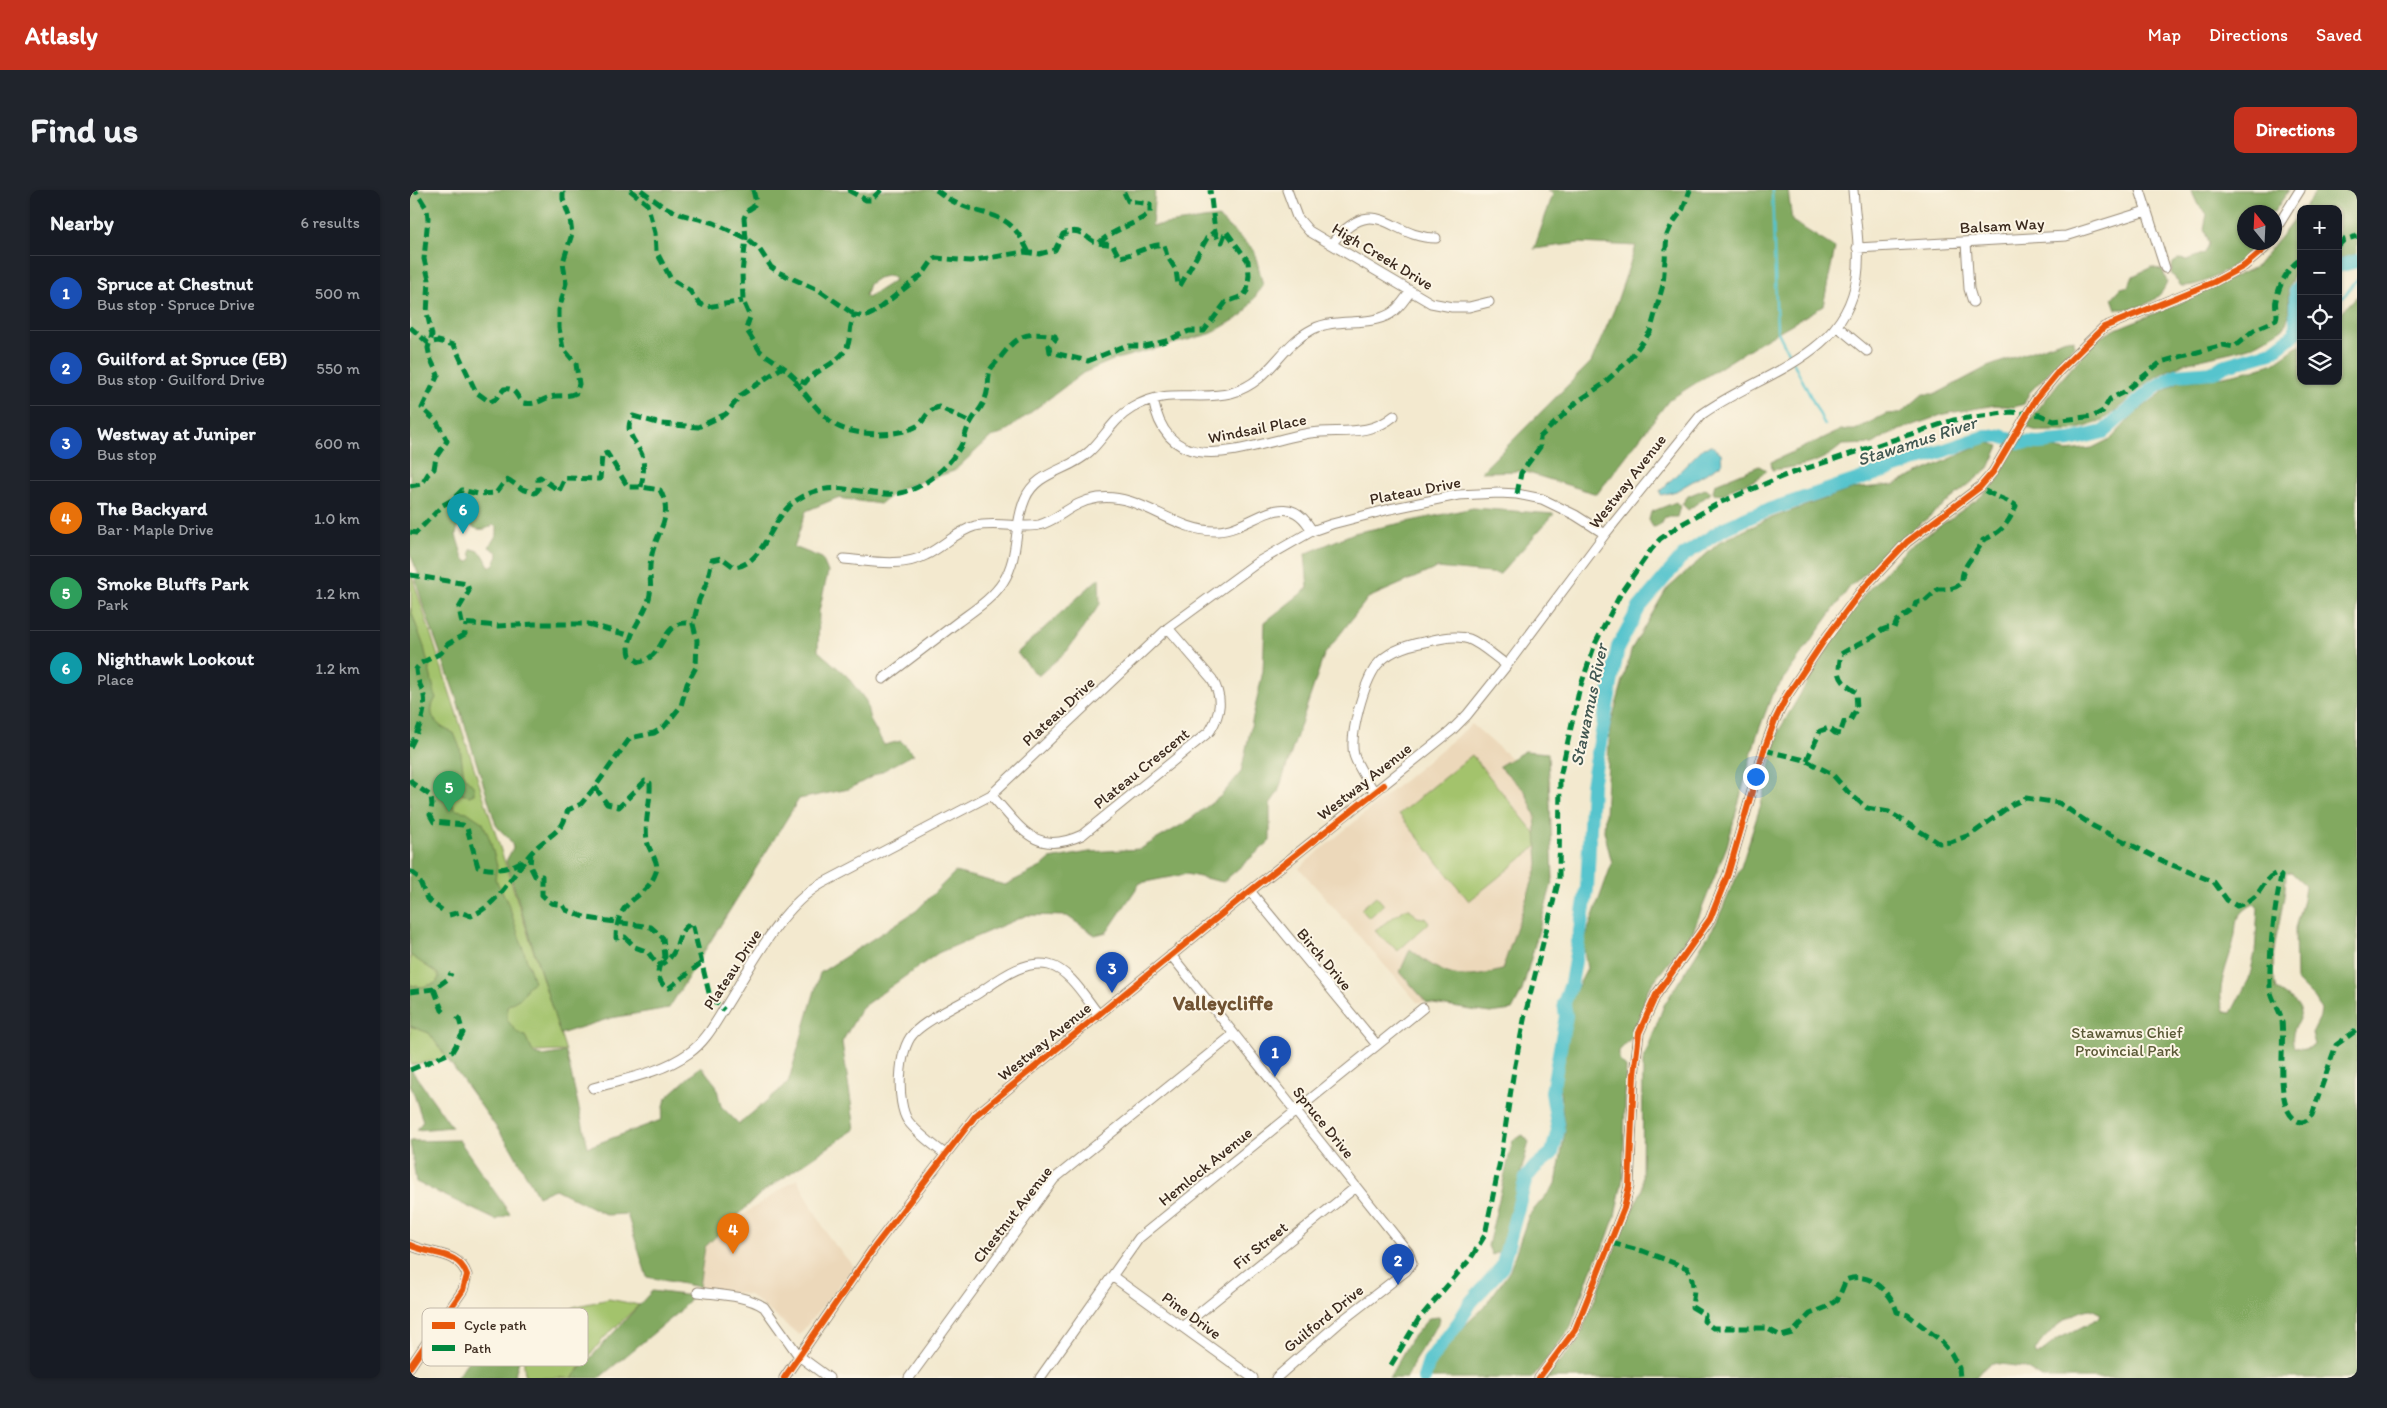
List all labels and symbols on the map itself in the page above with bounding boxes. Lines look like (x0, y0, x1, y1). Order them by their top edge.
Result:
north arrow (2237, 205, 2282, 250)
street label: Balsam Way (1959, 214, 2045, 237)
street label: High Creek Drive (1329, 219, 1437, 294)
street label: Windsail Place (1206, 410, 1308, 447)
water label: Stawamus River (1855, 411, 1981, 471)
street label: Westway Avenue (1585, 430, 1670, 532)
street label: Plateau Drive (1368, 472, 1463, 509)
pin: 6 (447, 493, 479, 534)
water label: Stawamus River (1565, 640, 1613, 768)
street label: Plateau Drive (1018, 673, 1099, 750)
street label: Plateau Crescent (1090, 724, 1193, 813)
street label: Westway Avenue (1313, 739, 1415, 824)
your location (1743, 764, 1769, 790)
pin: 5 (433, 771, 465, 812)
street label: Birch Drive (1293, 924, 1356, 994)
street label: Plateau Drive (699, 925, 766, 1013)
pin: 3 (1096, 952, 1128, 993)
district label: Valleycliffe (1173, 990, 1273, 1016)
street label: Westway Avenue (994, 998, 1095, 1085)
park label: Stawamus Chief Provincial Park (2071, 1023, 2184, 1060)
pin: 1 (1259, 1036, 1291, 1077)
street label: Spruce Drive (1289, 1082, 1358, 1162)
street label: Hemlock Avenue (1155, 1123, 1256, 1210)
street label: Chestnut Avenue (969, 1162, 1056, 1267)
pin: 4 (717, 1213, 749, 1254)
street label: Fir Street (1229, 1218, 1292, 1273)
pin: 2 (1382, 1244, 1414, 1285)
street label: Guilford Drive (1280, 1280, 1367, 1356)
street label: Pine Drive (1158, 1288, 1225, 1343)
legend (422, 1308, 588, 1366)
text: Cycle path (464, 1317, 527, 1334)
text: Path (464, 1340, 491, 1357)

